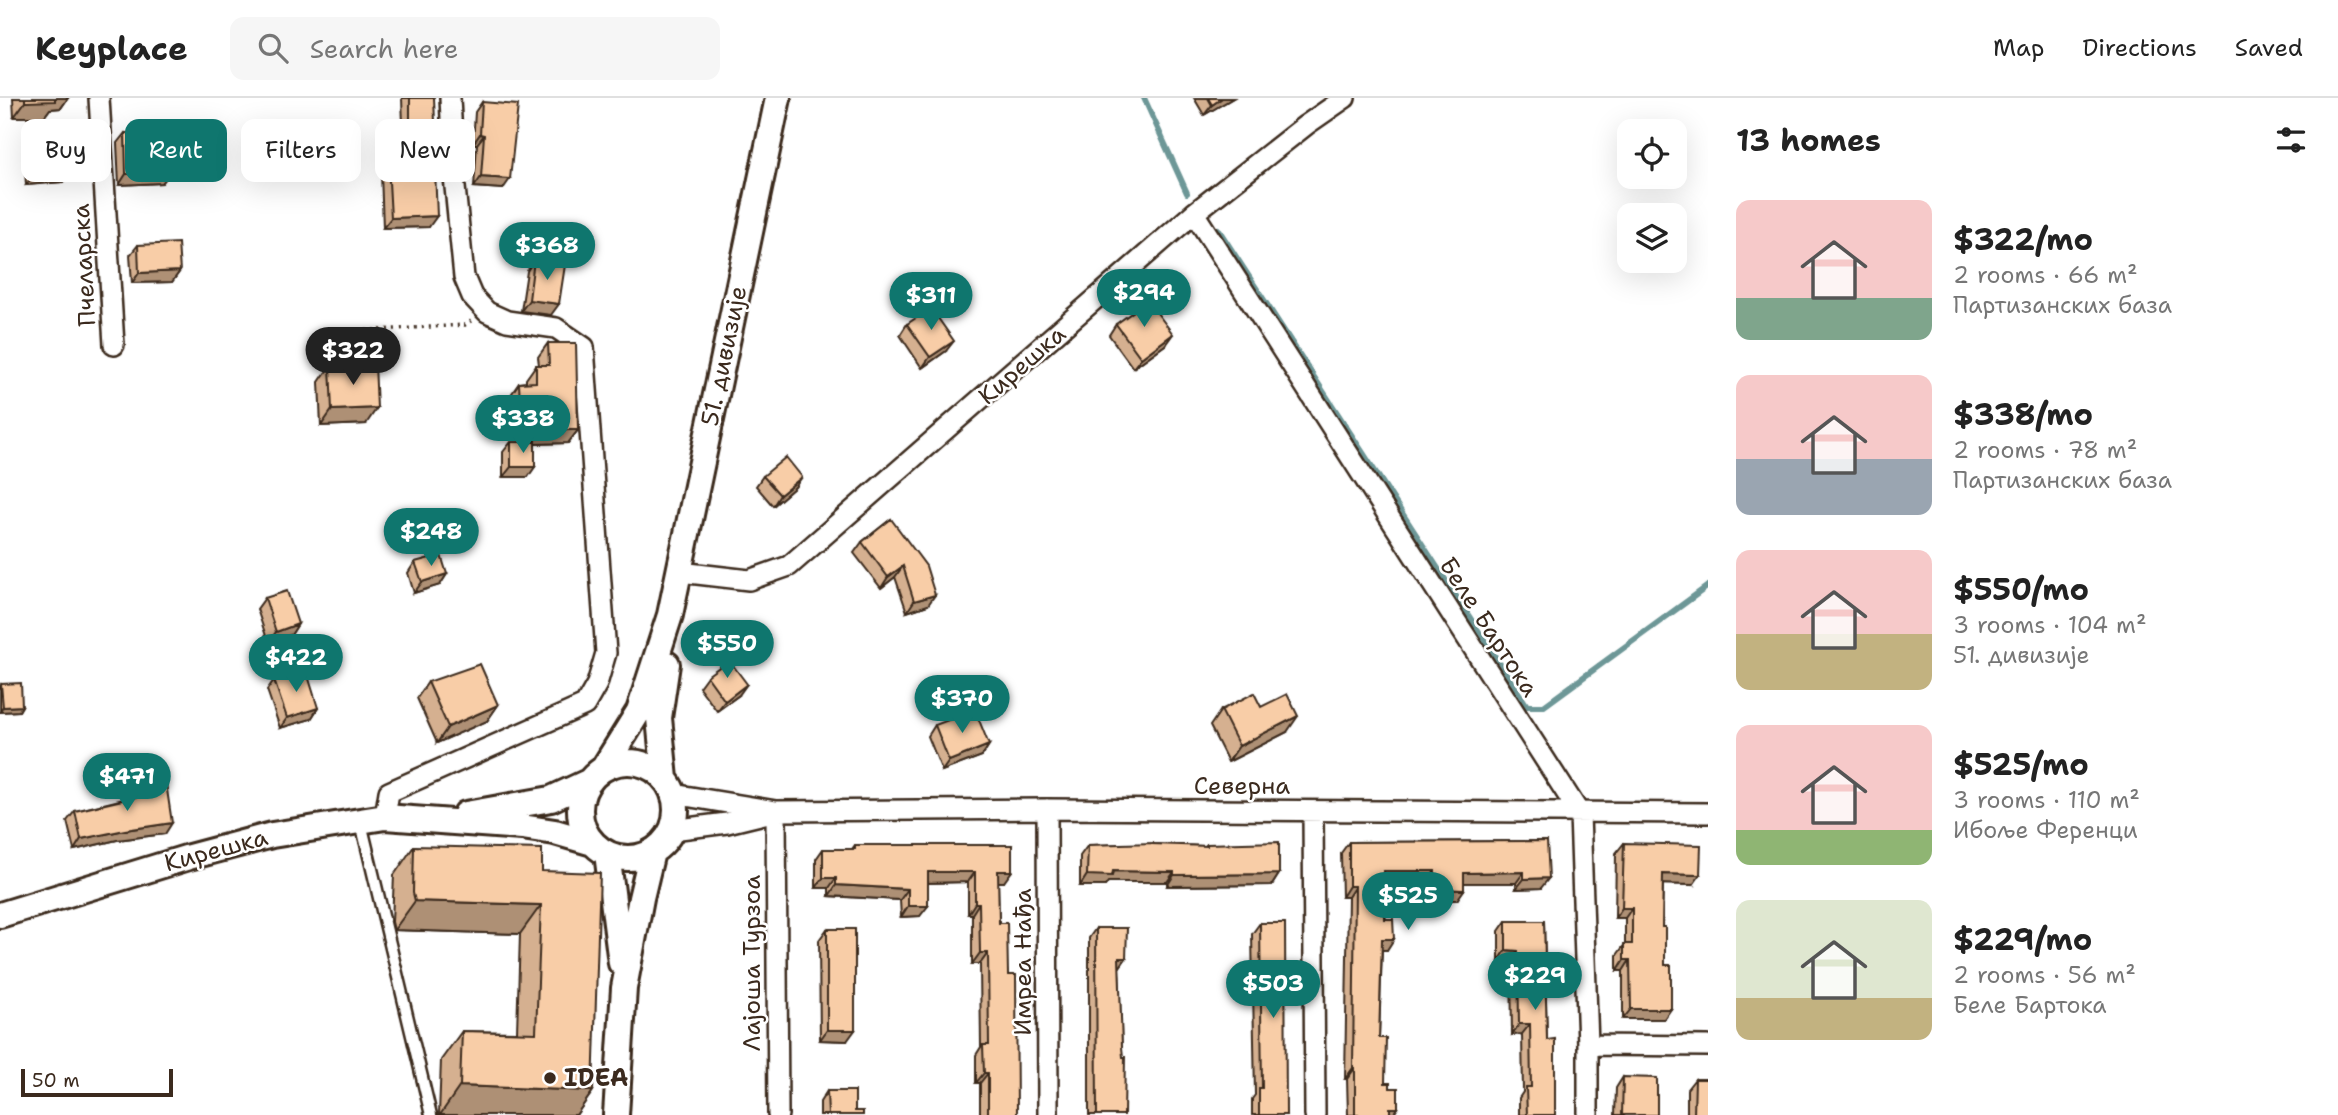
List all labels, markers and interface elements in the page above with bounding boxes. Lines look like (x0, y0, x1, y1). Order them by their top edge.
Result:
search box (230, 17, 720, 80)
text: Keyplace (35, 26, 188, 71)
icon: search (254, 29, 292, 67)
text: Search here (310, 31, 458, 66)
text: Map (1993, 32, 2044, 64)
text: Directions (2082, 32, 2197, 64)
text: Saved (2235, 32, 2303, 64)
chip: Buy (21, 119, 111, 182)
chip: Rent (125, 119, 227, 182)
chip: Filters (241, 119, 361, 182)
chip: New (375, 119, 475, 182)
map controls (1617, 119, 1687, 273)
button: locate (1617, 119, 1687, 189)
text: 13 homes (1736, 120, 1881, 161)
icon: filters (2272, 121, 2310, 159)
street label: Пчеларска (65, 203, 103, 327)
button: layers (1617, 203, 1687, 273)
text: $322/mo (1953, 219, 2093, 260)
pin: $368 (506, 222, 588, 282)
icon: home (1792, 228, 1876, 312)
text: $368 (515, 230, 579, 260)
text: 2 rooms · 66 m² (1953, 260, 2138, 290)
pin: $294 (1103, 270, 1185, 329)
pin: $311 (890, 272, 972, 332)
text: $294 (1113, 277, 1175, 307)
text: $311 (905, 280, 957, 310)
street label: 51. дивизије (694, 283, 754, 429)
text: Партизанских база (1953, 290, 2172, 320)
street label: Кирешка (972, 318, 1072, 412)
pin: $322 (312, 328, 394, 387)
text: $322 (322, 335, 384, 365)
text: $338/mo (1953, 394, 2093, 435)
pin: $338 (482, 396, 564, 455)
text: $338 (491, 403, 555, 433)
icon: home (1792, 403, 1876, 487)
text: 2 rooms · 78 m² (1953, 435, 2137, 465)
text: Партизанских база (1953, 465, 2172, 495)
pin: $248 (390, 508, 472, 568)
text: $248 (400, 516, 462, 546)
street label: Беле Бартока (1432, 551, 1546, 703)
text: $550/mo (1953, 569, 2089, 610)
icon: home (1792, 578, 1876, 662)
text: 3 rooms · 104 m² (1953, 610, 2146, 640)
pin: $550 (686, 620, 768, 680)
text: $550 (697, 628, 757, 658)
pin: $422 (255, 634, 337, 694)
text: 51. дивизије (1953, 640, 2089, 670)
text: $422 (265, 642, 327, 672)
pin: $370 (921, 676, 1003, 735)
text: $370 (931, 683, 993, 713)
text: $525/mo (1953, 744, 2089, 785)
icon: home (1792, 753, 1876, 837)
pin: $471 (86, 754, 168, 813)
text: $471 (99, 761, 155, 791)
street label: Северна (1194, 770, 1290, 802)
text: 3 rooms · 110 m² (1953, 785, 2140, 815)
text: Ибоље Ференци (1953, 815, 2138, 845)
street label: Кирешка (161, 821, 271, 879)
pin: $525 (1367, 872, 1449, 932)
street label: Лајоша Турзоа (736, 875, 768, 1051)
text: $525 (1378, 880, 1438, 910)
street label: Имреа Нађа (1007, 888, 1039, 1036)
text: $229/mo (1953, 919, 2092, 960)
icon: home (1792, 928, 1876, 1012)
pin: $229 (1494, 953, 1576, 1012)
pin: $503 (1232, 960, 1314, 1020)
text: $229 (1504, 960, 1566, 990)
text: 2 rooms · 56 m² (1953, 960, 2136, 990)
text: $503 (1242, 968, 1304, 998)
text: Беле Бартока (1953, 990, 2107, 1020)
place label: IDEA (564, 1062, 628, 1094)
scale bar (21, 1066, 173, 1098)
text: 50 m (32, 1068, 80, 1093)
marker: IDEA (542, 1070, 558, 1086)

